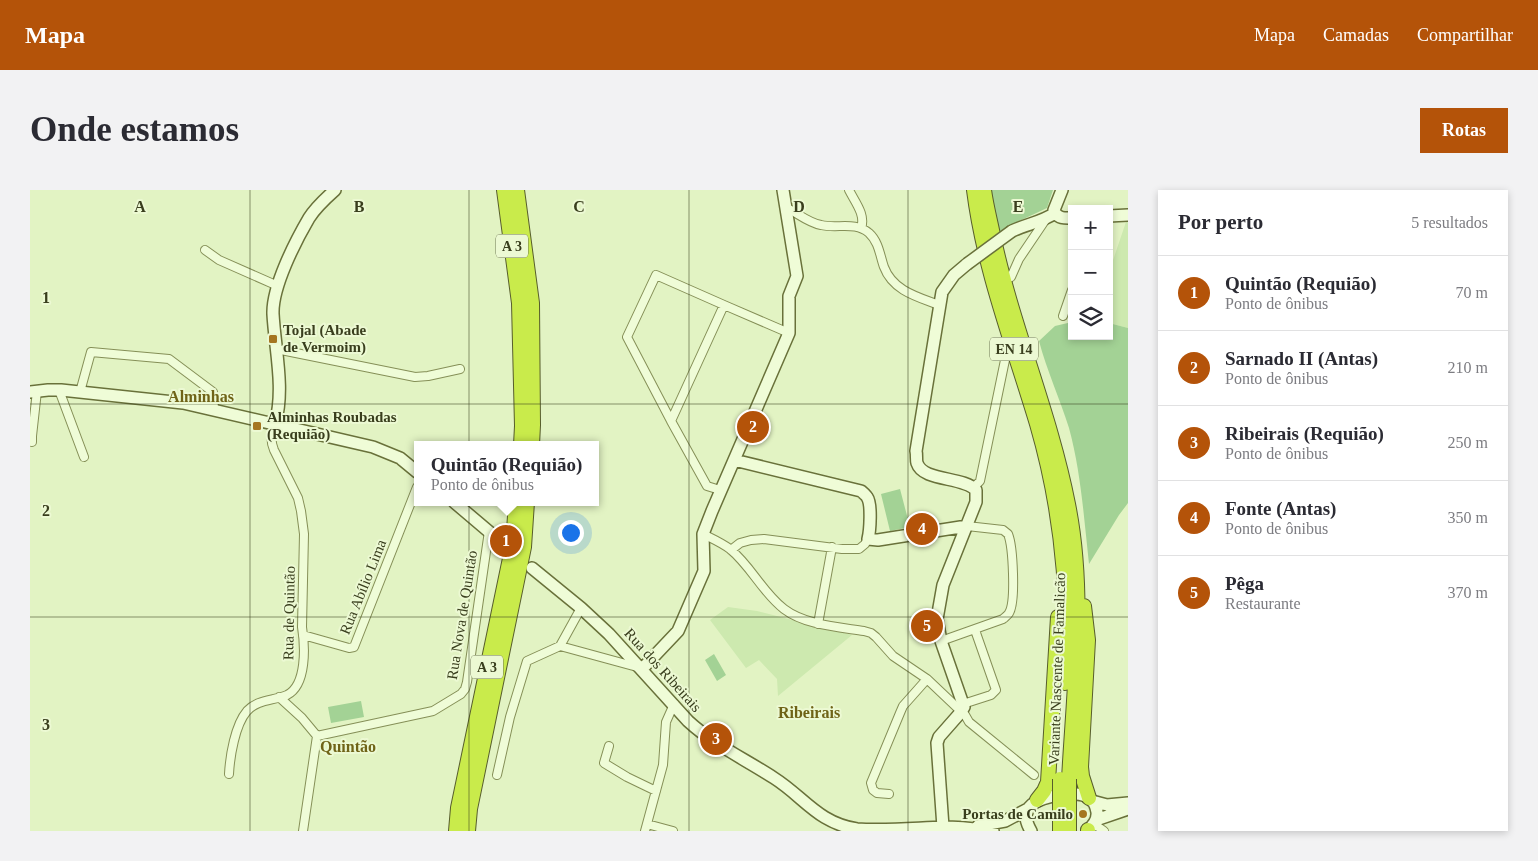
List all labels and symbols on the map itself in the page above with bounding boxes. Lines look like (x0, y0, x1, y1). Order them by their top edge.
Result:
text: A (134, 198, 146, 215)
text: B (354, 198, 365, 215)
text: C (573, 198, 585, 215)
text: D (793, 198, 805, 215)
text: E (1013, 198, 1023, 215)
road number: A 3 (496, 234, 528, 258)
text: 1 (42, 289, 50, 306)
place label: Tojal (Abade de Vermoim) (283, 322, 367, 356)
marker: Tojal (Abade de Vermoim) (267, 333, 279, 345)
road number: EN 14 (990, 338, 1038, 360)
district label: Alminhas (168, 388, 234, 405)
pin: 2 (737, 408, 769, 446)
place label: Alminhas Roubadas (Requião) (267, 409, 397, 443)
marker: Alminhas Roubadas (Requião) (251, 420, 263, 432)
text: 2 (42, 502, 50, 519)
pin: 4 (906, 510, 938, 548)
your location (558, 520, 584, 546)
pin: 1 (490, 522, 522, 560)
street label: Rua Abílio Lima (337, 537, 389, 637)
street label: Rua Nova de Quintão (444, 549, 480, 681)
street label: Rua de Quintão (280, 566, 298, 660)
street label: Variante Nascente de Famalicão (1046, 572, 1068, 766)
pin: 5 (911, 607, 943, 645)
street label: Rua dos Ribeirais (621, 625, 705, 715)
road number: A 3 (471, 656, 503, 678)
district label: Ribeirais (778, 704, 840, 721)
text: 3 (42, 716, 50, 733)
pin: 3 (700, 720, 732, 758)
district label: Quintão (320, 738, 376, 755)
place label: Portas de Camilo (962, 806, 1073, 822)
marker: Portas de Camilo (1077, 808, 1089, 820)

